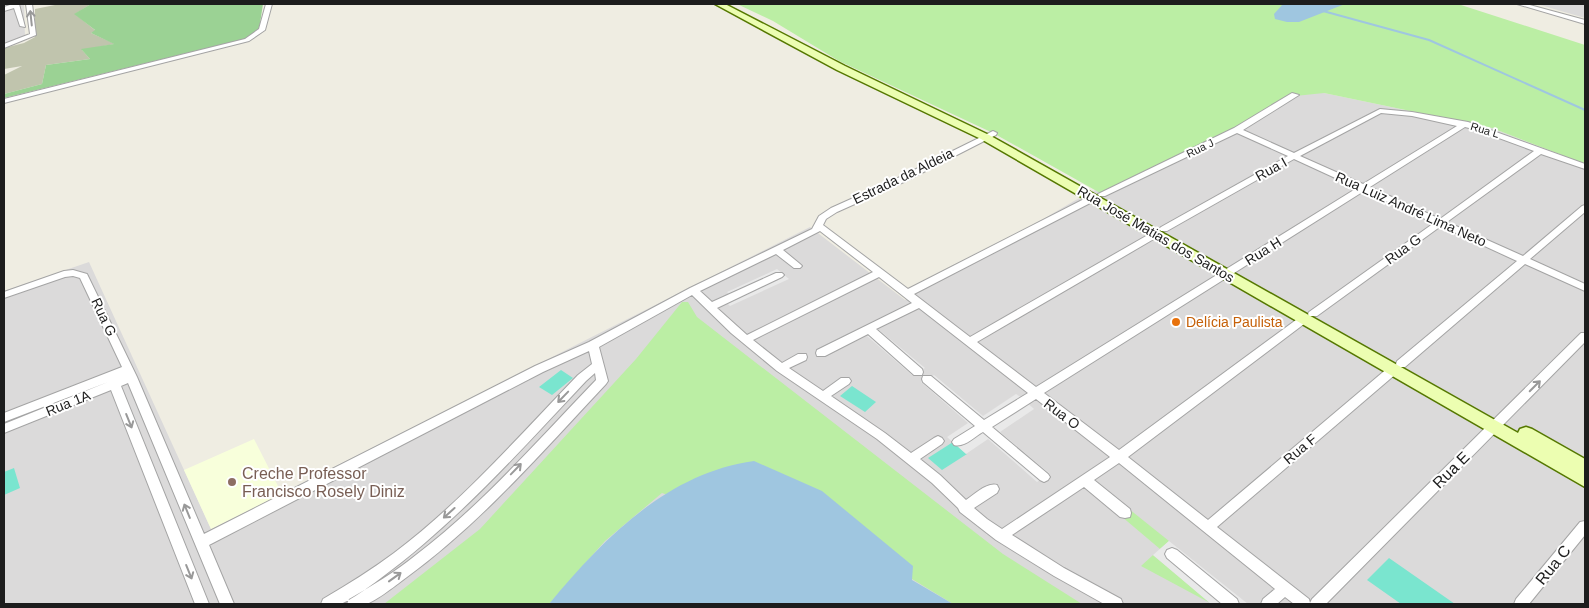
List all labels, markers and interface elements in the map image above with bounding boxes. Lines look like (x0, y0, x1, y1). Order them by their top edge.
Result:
one-way arrow (26, 10, 36, 26)
street label: Rua L (1469, 120, 1501, 140)
street label: Rua J (1184, 136, 1216, 160)
street label: Estrada da Aldeia (850, 145, 956, 207)
street label: Rua I (1252, 154, 1290, 184)
street label: Rua Luiz André Lima Neto (1333, 168, 1489, 250)
street label: Rua José Matias dos Santos (1075, 183, 1237, 285)
street label: Rua G (1382, 231, 1424, 267)
street label: Rua H (1242, 234, 1284, 268)
street label: Rua G (88, 295, 120, 339)
place label: Delícia Paulista (1186, 314, 1283, 330)
marker: Delícia Paulista (1170, 316, 1182, 328)
one-way arrow (1529, 379, 1541, 392)
street label: Rua 1A (43, 387, 93, 419)
one-way arrow (557, 391, 569, 404)
street label: Rua O (1041, 395, 1083, 433)
one-way arrow (125, 413, 134, 428)
street label: Rua F (1280, 431, 1320, 467)
street label: Rua E (1429, 448, 1473, 492)
one-way arrow (510, 463, 522, 475)
place label: Creche Professor Francisco Rosely Diniz (242, 465, 405, 500)
marker: Creche Professor Francisco Rosely Diniz (226, 476, 238, 488)
one-way arrow (181, 504, 191, 519)
one-way arrow (443, 508, 456, 519)
street label: Rua C (1532, 542, 1574, 588)
one-way arrow (186, 564, 195, 579)
one-way arrow (388, 572, 402, 582)

